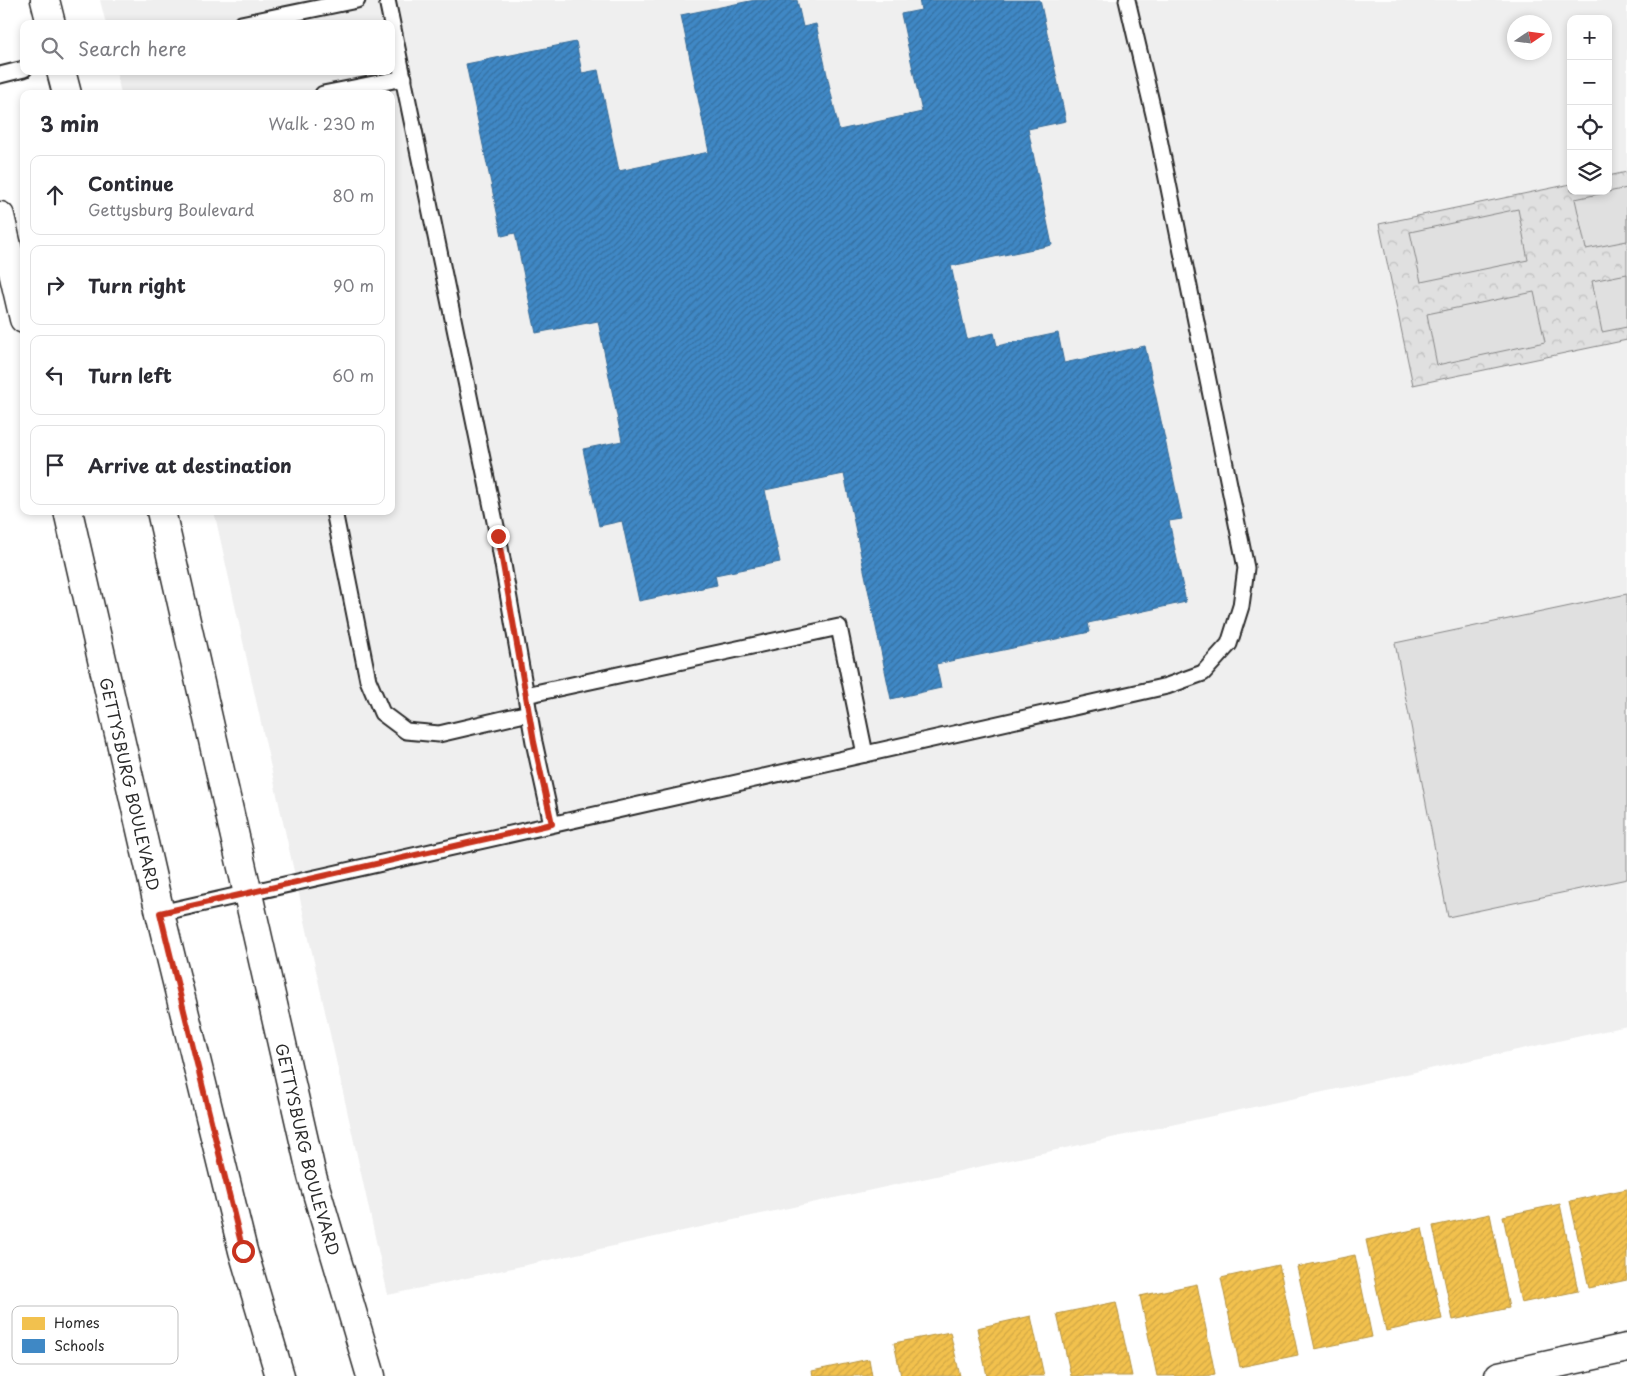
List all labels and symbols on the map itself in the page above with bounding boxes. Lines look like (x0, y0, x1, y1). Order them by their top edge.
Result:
north arrow (1507, 15, 1552, 60)
route end (487, 525, 510, 548)
street label: GETTYSBURG BOULEVARD (94, 675, 166, 893)
street label: GETTYSBURG BOULEVARD (270, 1041, 347, 1258)
route start (232, 1240, 255, 1263)
legend (12, 1306, 178, 1364)
text: Homes (54, 1312, 100, 1333)
text: Schools (54, 1335, 104, 1356)

